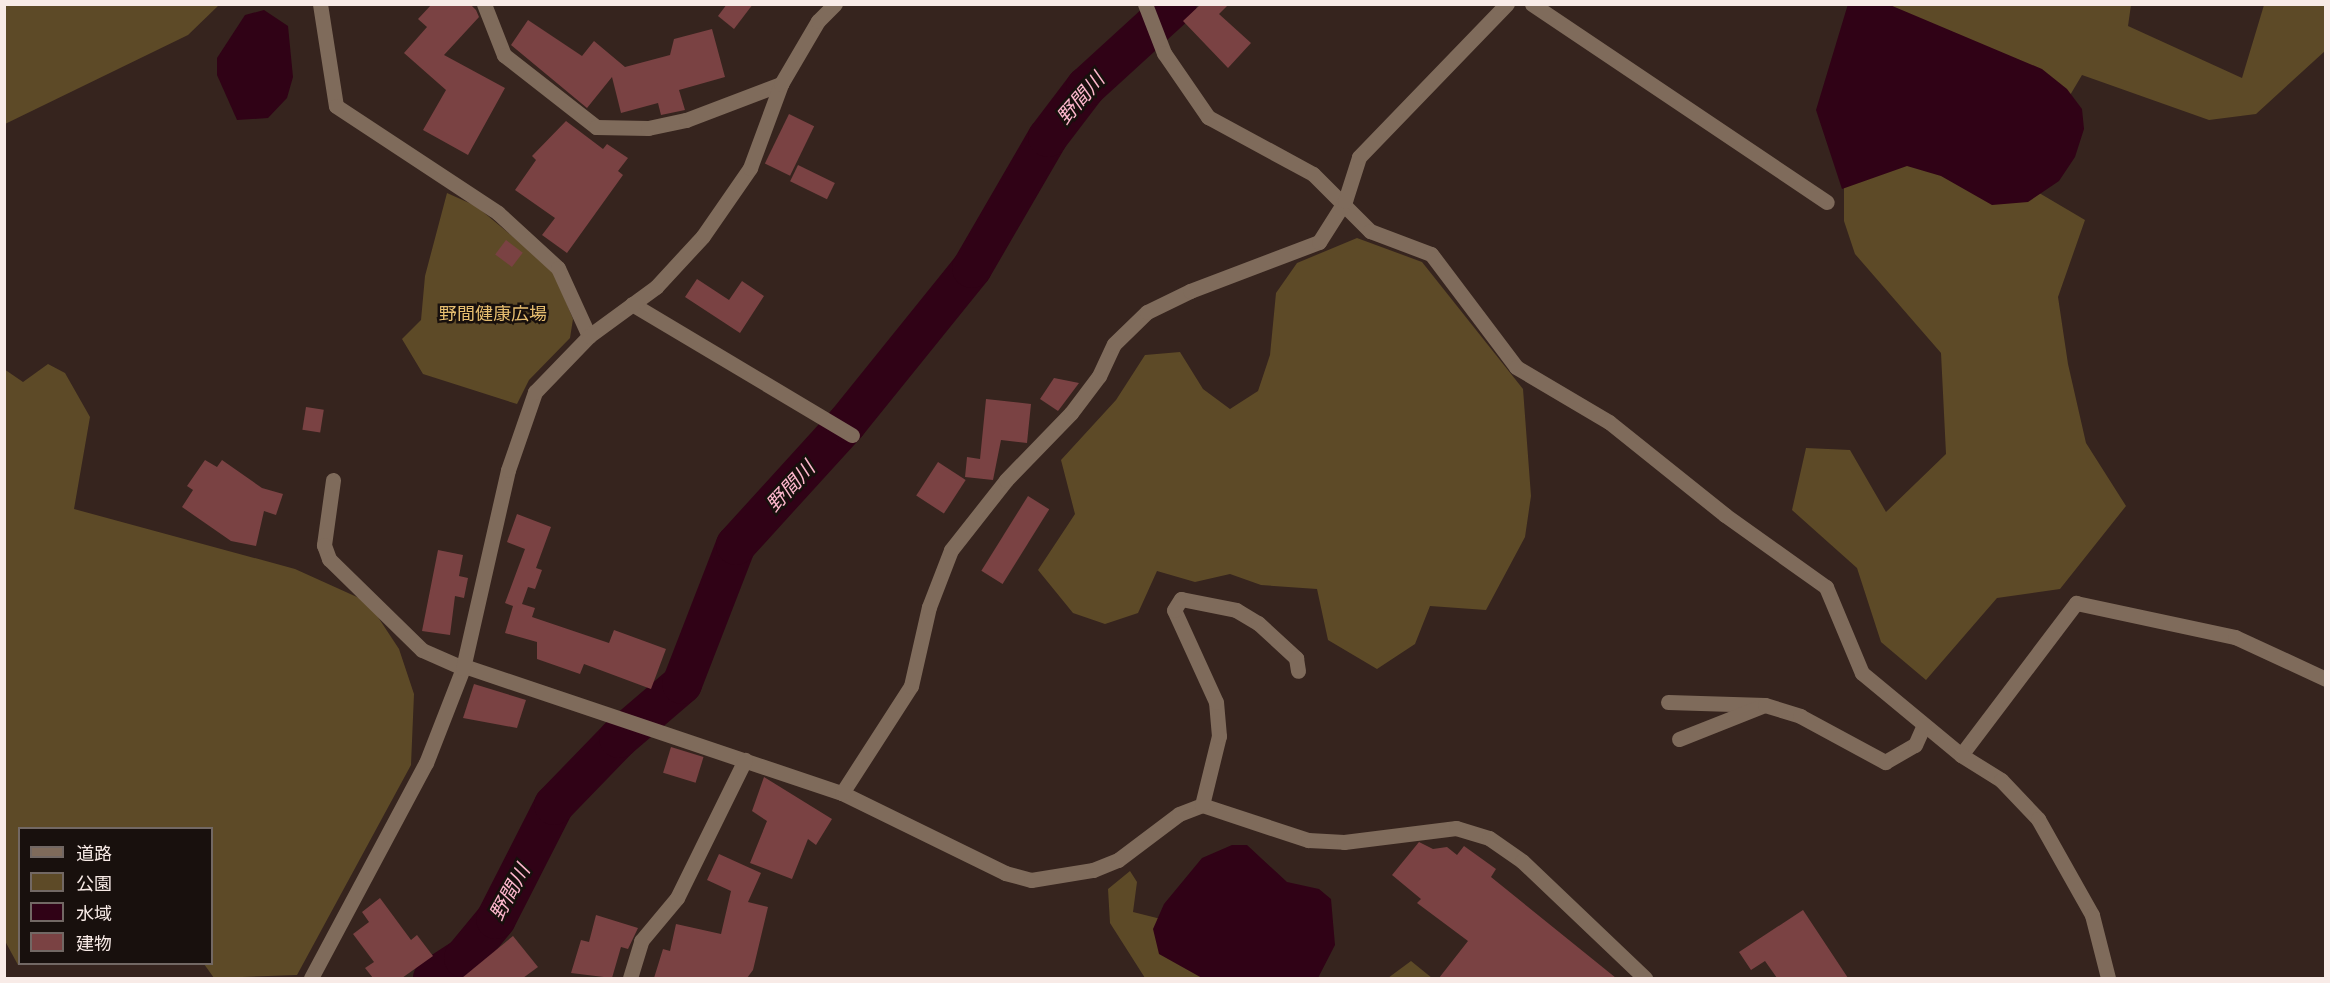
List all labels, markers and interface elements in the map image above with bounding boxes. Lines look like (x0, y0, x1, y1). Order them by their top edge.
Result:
water label: 野間川 (1051, 67, 1109, 129)
park label: 野間健康広場 (439, 302, 547, 324)
water label: 野間川 (761, 456, 819, 516)
legend (18, 827, 213, 965)
text: 道路 (76, 842, 112, 864)
water label: 野間川 (484, 860, 534, 924)
text: 公園 (76, 872, 112, 894)
text: 水域 (76, 902, 112, 924)
text: 建物 (76, 932, 112, 954)

